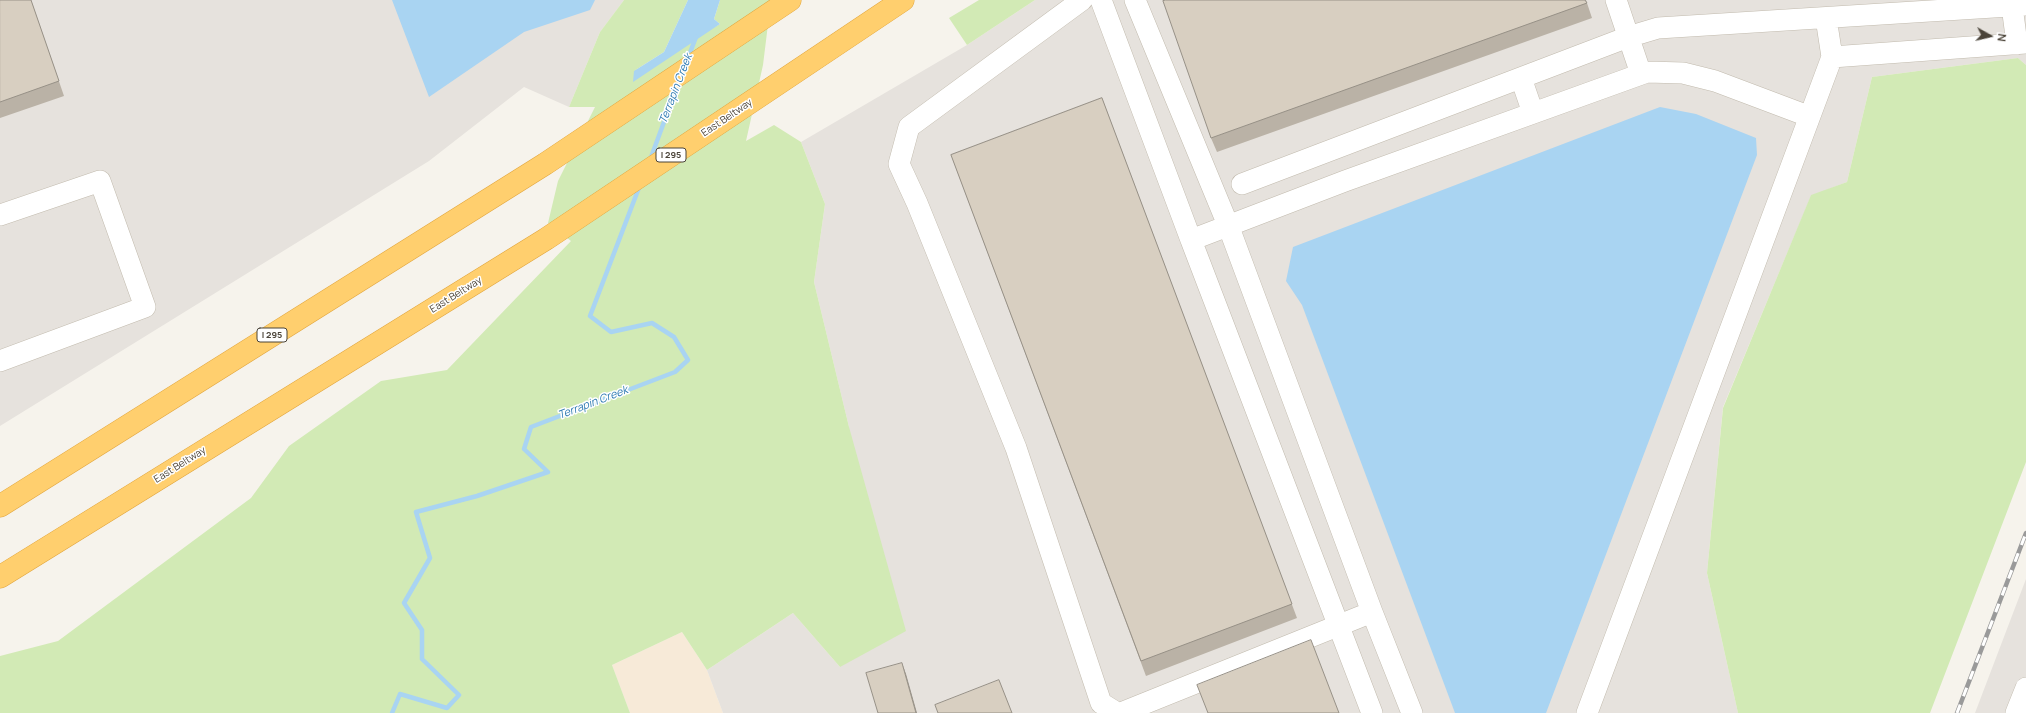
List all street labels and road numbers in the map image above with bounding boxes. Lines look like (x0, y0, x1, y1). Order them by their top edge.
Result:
street label: East Beltway (699, 97, 755, 139)
road number: I 295 (656, 148, 686, 162)
street label: East Beltway (428, 274, 484, 316)
road number: I 295 (257, 328, 287, 342)
street label: East Beltway (152, 444, 208, 486)

